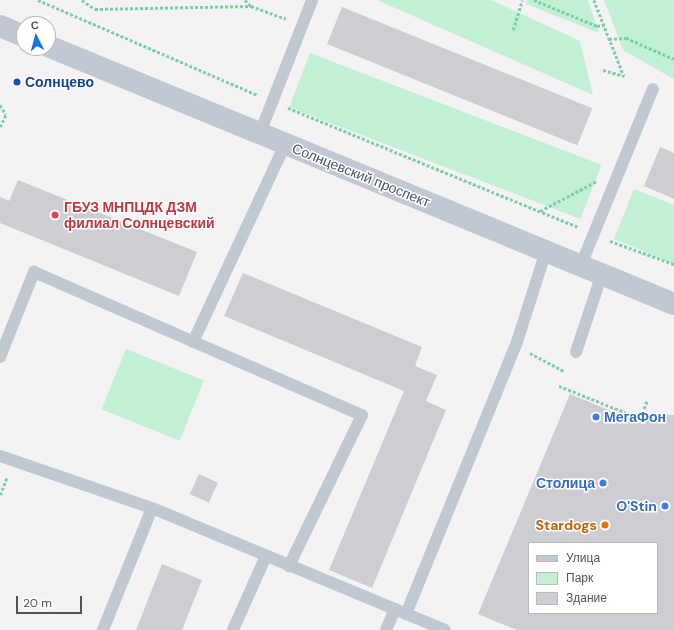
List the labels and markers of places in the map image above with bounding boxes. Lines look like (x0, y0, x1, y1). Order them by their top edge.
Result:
place label: Солнцево (25, 74, 94, 90)
marker: Солнцево (12, 77, 22, 87)
place label: ГБУЗ МНПЦДК ДЗМ филиал Солнцевский (64, 199, 215, 232)
marker: ГБУЗ МНПЦДК ДЗМ филиал Солнцевский (49, 209, 61, 221)
place label: МегаФон (604, 409, 666, 425)
marker: МегаФон (591, 412, 601, 422)
place label: Столица (536, 475, 595, 491)
marker: Столица (598, 478, 608, 488)
place label: O'Stin (616, 498, 657, 514)
marker: O'Stin (660, 501, 670, 511)
place label: Stardogs (536, 517, 597, 533)
marker: Stardogs (600, 520, 610, 530)

